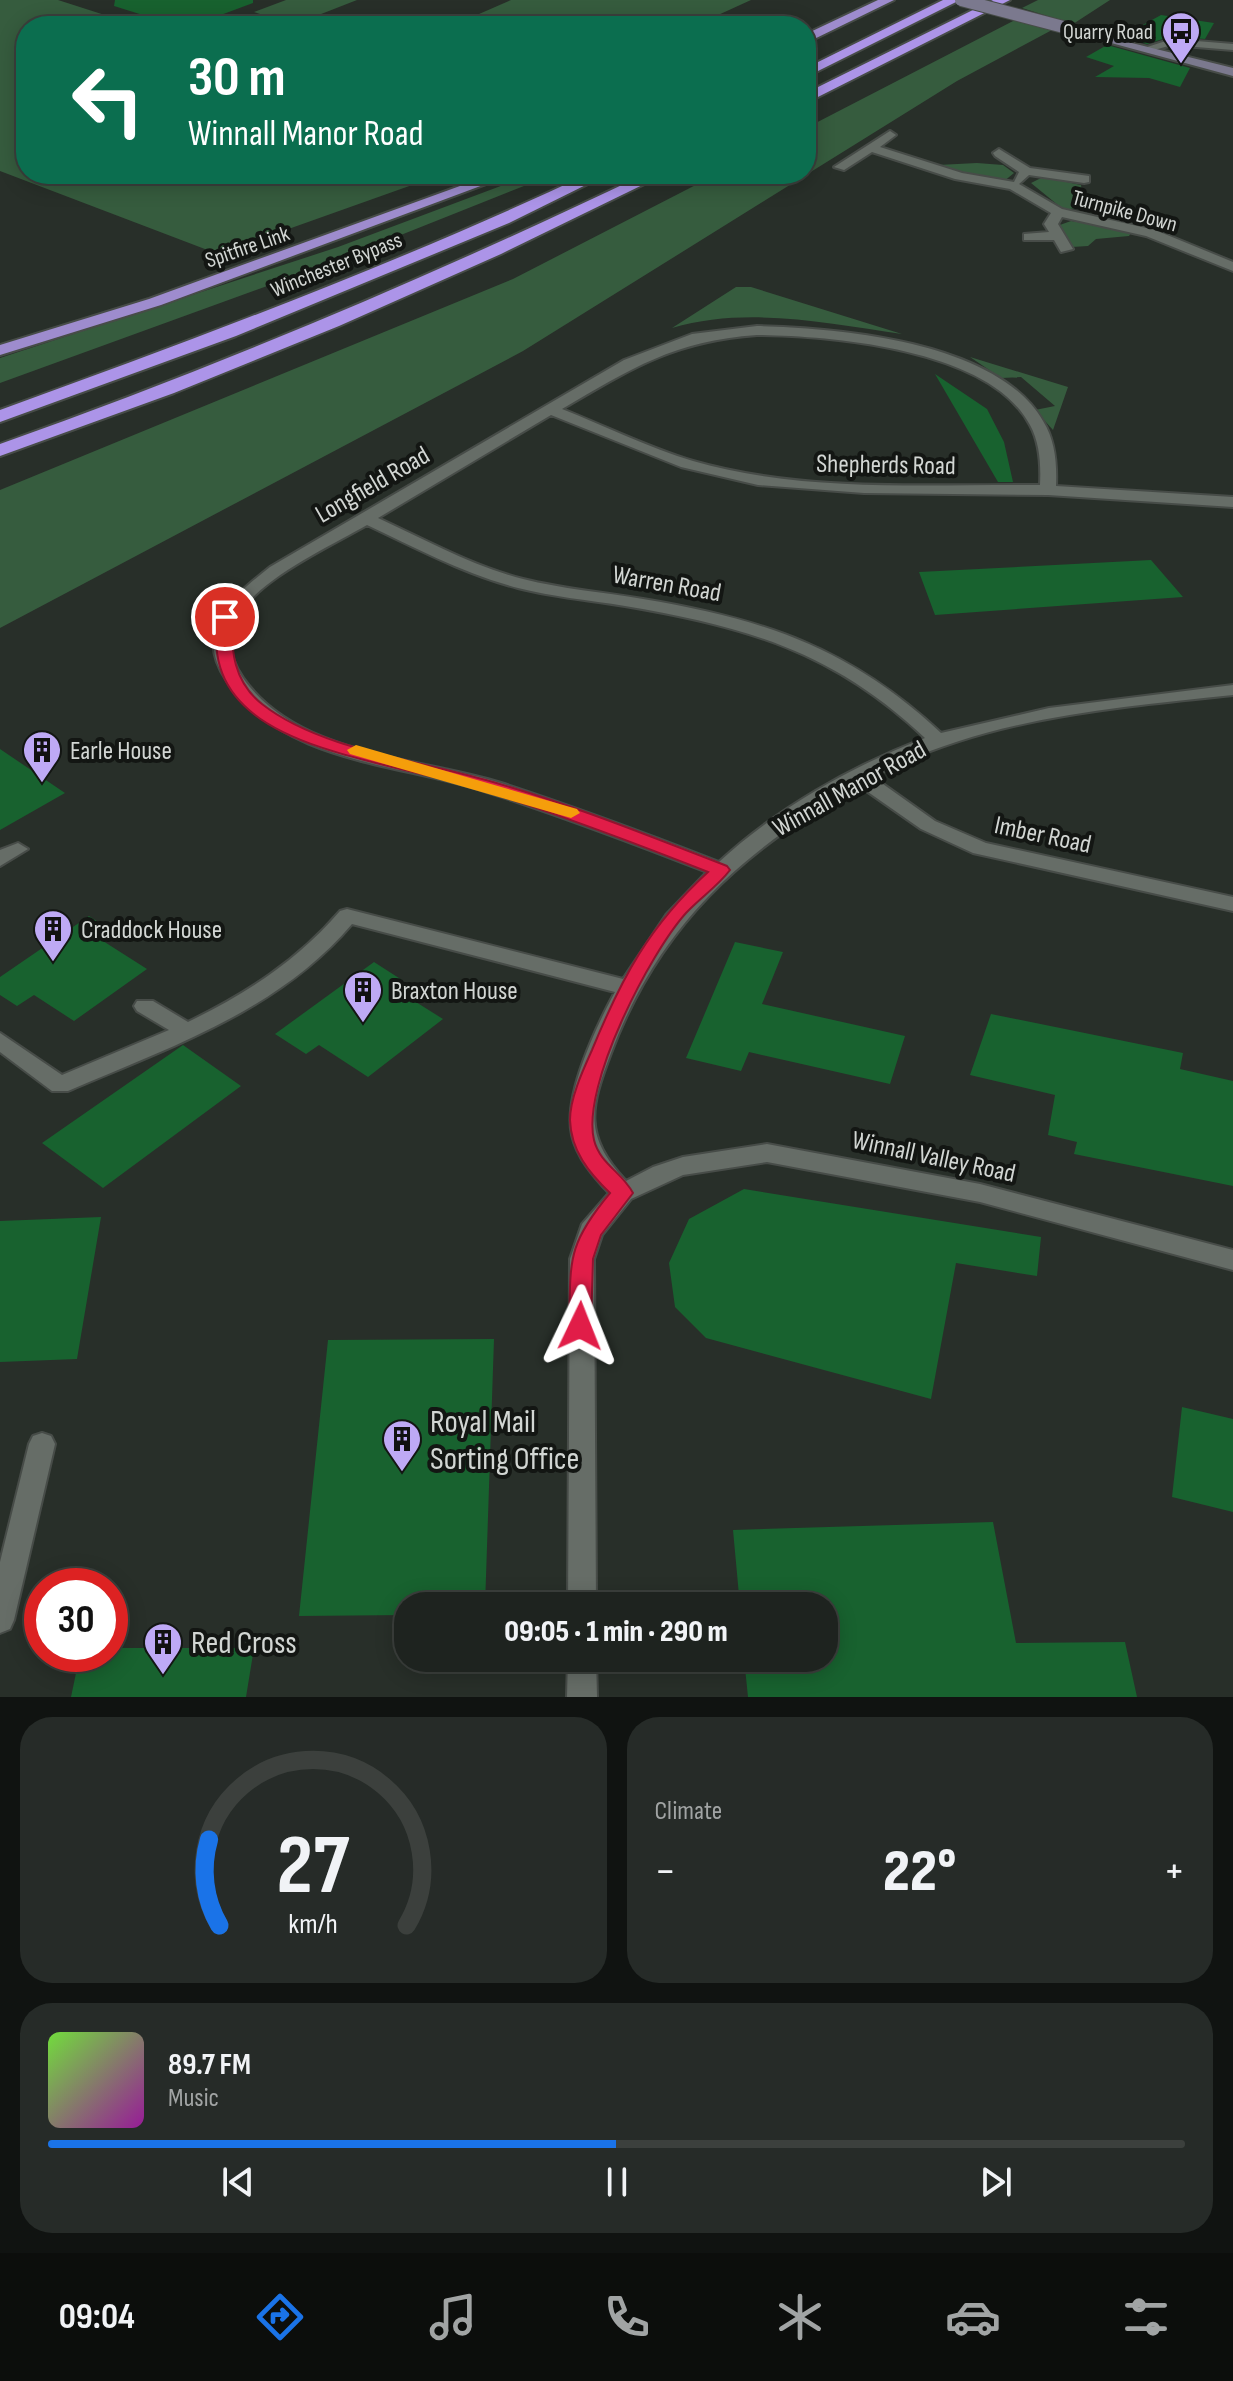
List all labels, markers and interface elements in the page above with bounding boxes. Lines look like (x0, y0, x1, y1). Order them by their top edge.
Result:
bus stop icon: Quarry Road (1160, 10, 1202, 65)
place label: Quarry Road (1063, 19, 1153, 46)
text: 30 m (188, 45, 286, 112)
icon: left (56, 48, 160, 152)
text: Winnall Manor Road (188, 113, 424, 156)
street label: Turnpike Down (1069, 184, 1180, 238)
street label: Spitfire Link (202, 220, 294, 274)
street label: Winchester Bypass (267, 227, 406, 304)
street label: Longfield Road (310, 440, 435, 530)
street label: Shepherds Road (816, 449, 956, 482)
street label: Warren Road (610, 560, 723, 609)
pin (191, 583, 259, 651)
icon: arrive (203, 595, 247, 639)
building icon: Earle House (21, 729, 63, 784)
street label: Winnall Manor Road (768, 735, 932, 844)
place label: Earle House (70, 736, 172, 767)
street label: Imber Road (991, 810, 1094, 861)
building icon: Craddock House (32, 908, 74, 963)
place label: Craddock House (81, 915, 222, 946)
building icon: Braxton House (342, 969, 384, 1024)
place label: Braxton House (391, 976, 518, 1007)
street label: Winnall Valley Road (849, 1125, 1018, 1190)
position arrow (538, 1284, 622, 1368)
place label: Royal Mail Sorting Office (430, 1403, 579, 1479)
building icon: Royal Mail Sorting Office (381, 1418, 423, 1473)
speed limit sign: 30 (24, 1568, 128, 1672)
text: 09:05 · 1 min · 290 m (504, 1614, 728, 1650)
building icon: Red Cross (142, 1621, 184, 1676)
place label: Red Cross (191, 1624, 297, 1663)
text: Climate (655, 1796, 722, 1827)
text: 27 (277, 1817, 350, 1917)
text: 22° (883, 1836, 956, 1908)
text: − (655, 1845, 676, 1898)
text: + (1163, 1845, 1185, 1898)
text: km/h (289, 1907, 338, 1942)
text: 89.7 FM (168, 2047, 251, 2083)
text: Music (168, 2083, 219, 2114)
icon: previous (216, 2160, 260, 2204)
icon: pause (595, 2160, 639, 2204)
icon: next (974, 2160, 1018, 2204)
icon: directions (252, 2289, 308, 2345)
icon: music (425, 2289, 481, 2345)
icon: phone (599, 2289, 655, 2345)
icon: climate (772, 2289, 828, 2345)
icon: car (945, 2289, 1001, 2345)
icon: filters (1118, 2289, 1174, 2345)
text: 09:04 (59, 2296, 135, 2339)

